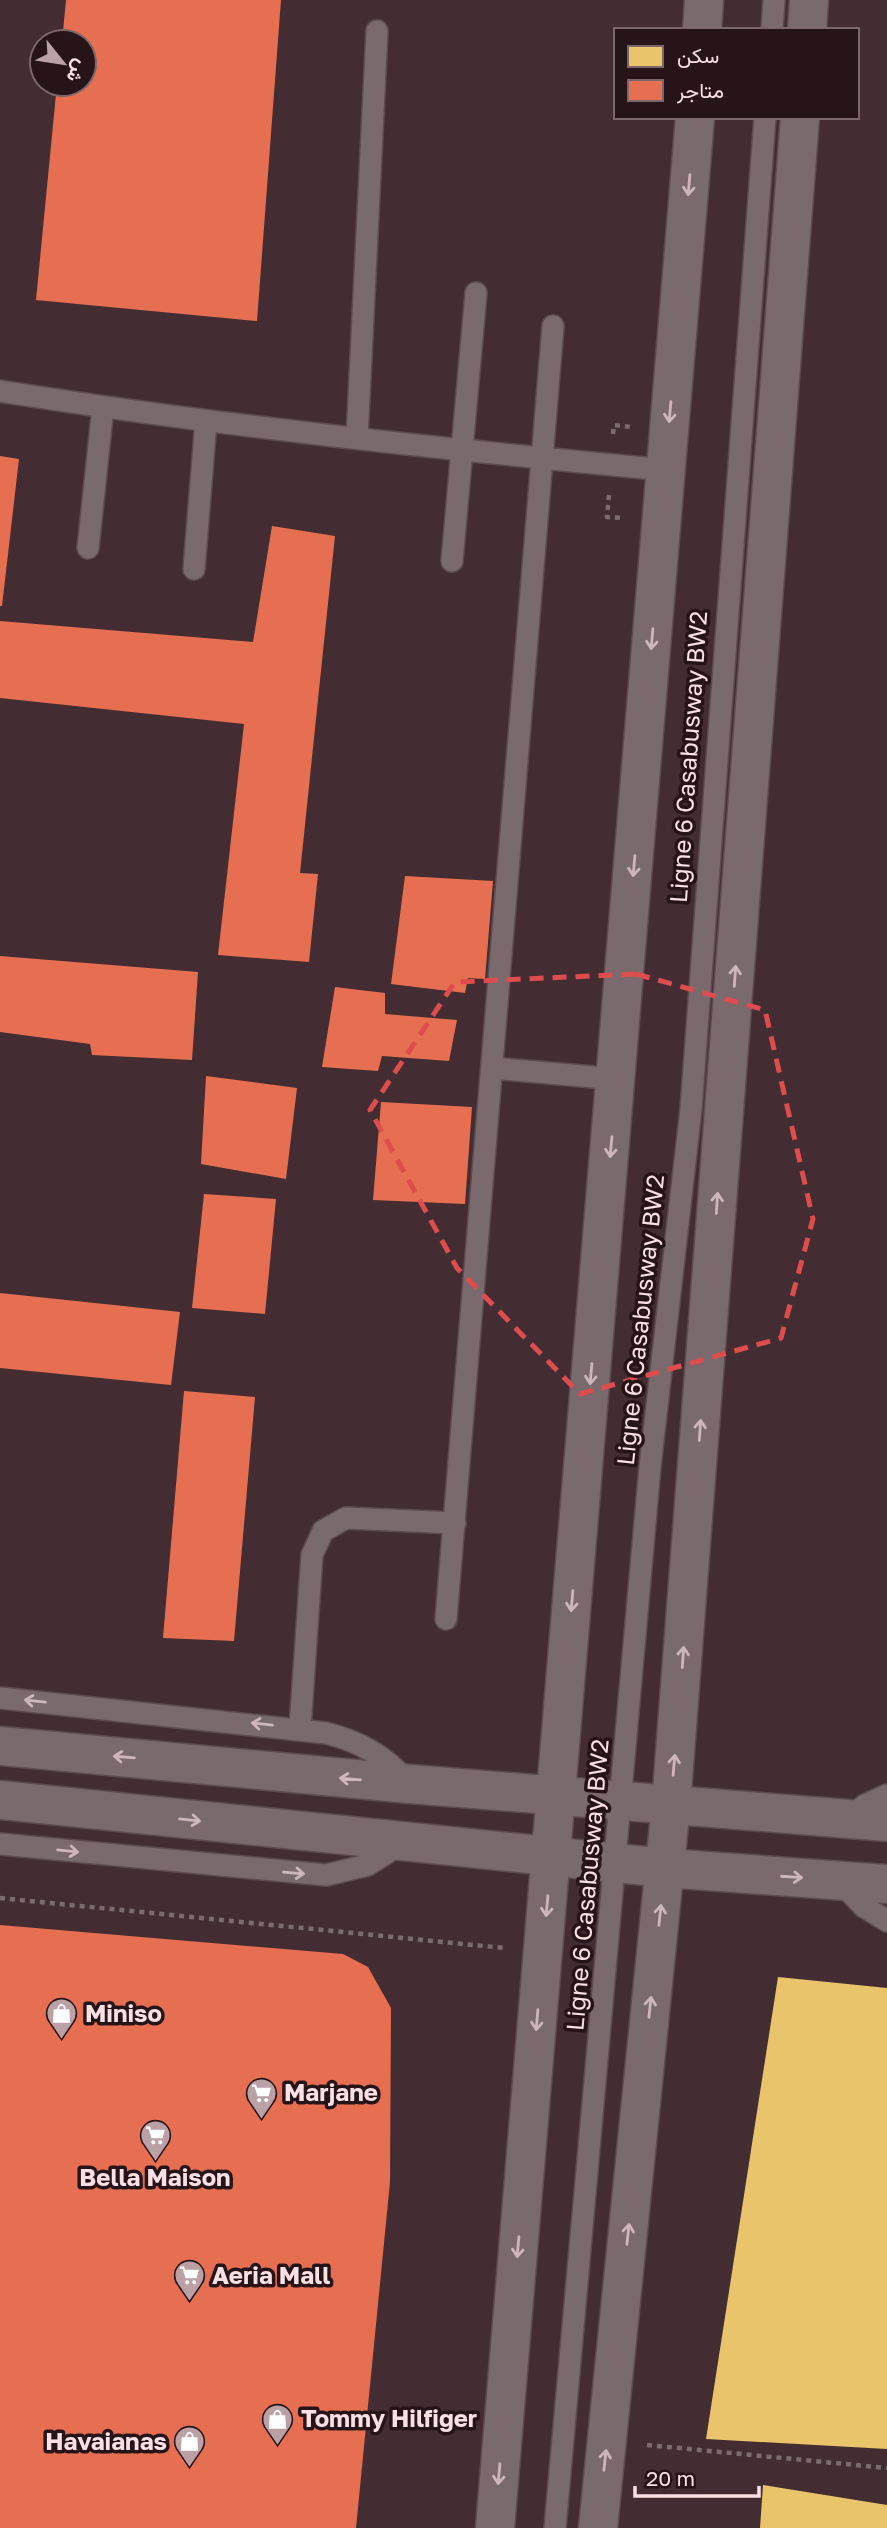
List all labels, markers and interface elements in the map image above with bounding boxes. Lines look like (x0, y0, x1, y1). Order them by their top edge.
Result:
north arrow (28, 28, 98, 98)
legend (614, 28, 859, 119)
text: سكن (677, 42, 719, 68)
text: ش (62, 56, 94, 88)
text: متاجر (676, 77, 724, 104)
one-way arrow (682, 173, 695, 196)
one-way arrow (663, 400, 676, 423)
street label: Ligne 6 Casabusway BW2 (663, 610, 712, 904)
one-way arrow (645, 627, 658, 650)
one-way arrow (627, 854, 640, 876)
one-way arrow (728, 965, 741, 988)
one-way arrow (604, 1135, 617, 1158)
street label: Ligne 6 Casabusway BW2 (610, 1173, 669, 1467)
one-way arrow (711, 1192, 724, 1215)
one-way arrow (584, 1362, 597, 1385)
one-way arrow (694, 1419, 707, 1442)
one-way arrow (565, 1589, 578, 1611)
one-way arrow (677, 1646, 690, 1669)
one-way arrow (24, 1695, 47, 1708)
one-way arrow (251, 1717, 273, 1730)
street label: Ligne 6 Casabusway BW2 (559, 1738, 614, 2032)
one-way arrow (113, 1750, 136, 1763)
one-way arrow (668, 1754, 681, 1777)
one-way arrow (339, 1772, 362, 1785)
one-way arrow (178, 1813, 201, 1826)
one-way arrow (56, 1845, 79, 1858)
one-way arrow (283, 1867, 305, 1880)
one-way arrow (780, 1871, 803, 1884)
one-way arrow (540, 1894, 553, 1916)
one-way arrow (653, 1904, 666, 1927)
shop icon: Miniso (45, 1997, 79, 2041)
one-way arrow (644, 1997, 657, 2019)
place label: Miniso (85, 1998, 162, 2027)
one-way arrow (530, 2008, 543, 2031)
supermarket icon: Marjane (244, 2076, 278, 2120)
place label: Marjane (284, 2077, 378, 2106)
supermarket icon: Bella Maison (138, 2119, 172, 2163)
place label: Bella Maison (79, 2162, 231, 2191)
one-way arrow (622, 2223, 635, 2246)
one-way arrow (511, 2235, 524, 2258)
supermarket icon: Aeria Mall (172, 2259, 206, 2303)
place label: Aeria Mall (212, 2260, 330, 2289)
shop icon: Tommy Hilfiger (261, 2402, 295, 2446)
place label: Tommy Hilfiger (301, 2403, 477, 2432)
shop icon: Havaianas (173, 2425, 207, 2469)
place label: Havaianas (45, 2426, 167, 2455)
one-way arrow (599, 2449, 612, 2472)
scale bar (635, 2454, 759, 2498)
one-way arrow (492, 2462, 505, 2484)
text: 20 m (646, 2465, 695, 2491)

